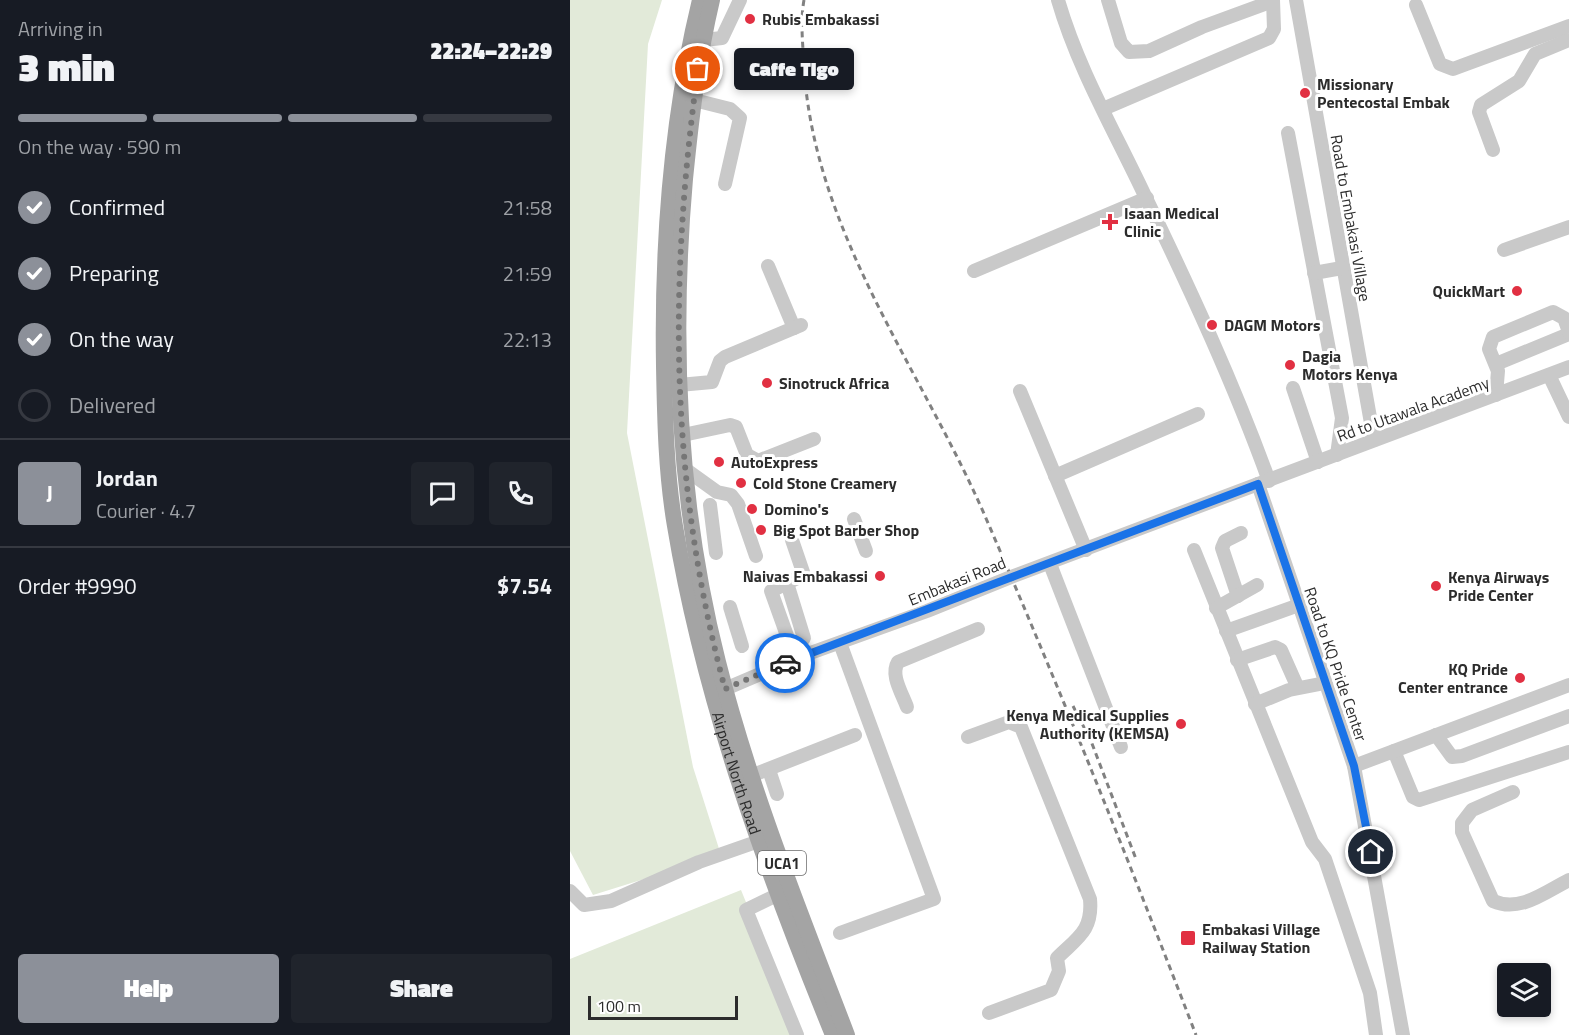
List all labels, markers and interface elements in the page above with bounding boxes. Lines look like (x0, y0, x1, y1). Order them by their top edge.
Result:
place label: Rubis Embakassi (762, 7, 880, 31)
marker: Rubis Embakassi (743, 12, 757, 26)
text: Arriving in (18, 13, 103, 44)
text: 22:24–22:29 (430, 34, 552, 68)
text: 3 min (18, 37, 115, 96)
pin (672, 43, 723, 94)
callout: Caffe Tigo (734, 48, 854, 90)
icon: bag (681, 52, 714, 85)
text: Caffe Tigo (749, 53, 839, 84)
place label: Missionary Pentecostal Embak (1317, 72, 1451, 114)
marker: Missionary Pentecostal Embak (1298, 86, 1312, 100)
text: On the way · 590 m (18, 131, 181, 162)
street label: Road to Embakasi Village (1325, 133, 1377, 303)
text: Confirmed (69, 190, 165, 224)
icon: check (18, 191, 51, 224)
text: 21:58 (503, 192, 552, 223)
place label: Isaan Medical Clinic (1124, 201, 1219, 243)
marker: Isaan Medical Clinic (1101, 213, 1119, 231)
text: Preparing (69, 256, 159, 290)
icon: check (18, 257, 51, 290)
text: 21:59 (503, 258, 552, 289)
place label: QuickMart (1433, 279, 1505, 303)
marker: QuickMart (1510, 284, 1524, 298)
place label: DAGM Motors (1224, 313, 1321, 337)
marker: DAGM Motors (1205, 318, 1219, 332)
text: On the way (69, 322, 174, 356)
icon: check (18, 323, 51, 356)
text: 22:13 (503, 324, 552, 355)
place label: Dagia Motors Kenya (1302, 344, 1398, 386)
marker: Dagia Motors Kenya (1283, 358, 1297, 372)
street label: Rd to Utawala Academy (1333, 370, 1493, 448)
place label: Sinotruck Africa (779, 371, 889, 395)
marker: Sinotruck Africa (760, 376, 774, 390)
text: Delivered (69, 388, 156, 422)
place label: AutoExpress (731, 450, 818, 474)
marker: AutoExpress (712, 455, 726, 469)
text: Jordan (96, 461, 158, 495)
button: chat (411, 462, 474, 525)
button: phone (489, 462, 552, 525)
place label: Cold Stone Creamery (753, 471, 897, 495)
text: J (46, 476, 53, 510)
marker: Cold Stone Creamery (734, 476, 748, 490)
text: Courier · 4.7 (96, 495, 196, 526)
place label: Domino's (764, 497, 829, 521)
marker: Domino's (745, 502, 759, 516)
place label: Big Spot Barber Shop (773, 518, 919, 542)
marker: Big Spot Barber Shop (754, 523, 768, 537)
street label: Embakasi Road (905, 551, 1009, 611)
place label: Naivas Embakassi (743, 564, 868, 588)
place label: Kenya Airways Pride Center (1448, 565, 1549, 607)
text: Order #9990 (18, 569, 137, 603)
text: $7.54 (497, 569, 552, 603)
marker: Naivas Embakassi (873, 569, 887, 583)
marker: Kenya Airways Pride Center (1429, 579, 1443, 593)
street label: Road to KQ Pride Center (1298, 584, 1374, 745)
courier (755, 633, 815, 693)
icon: car (769, 647, 802, 680)
place label: KQ Pride Center entrance (1398, 657, 1508, 699)
marker: KQ Pride Center entrance (1513, 671, 1527, 685)
place label: Kenya Medical Supplies Authority (KEMSA) (1006, 703, 1169, 745)
street label: Airport North Road (706, 709, 767, 837)
marker: Kenya Medical Supplies Authority (KEMSA) (1174, 717, 1188, 731)
pin (1345, 826, 1396, 877)
icon: home (1354, 835, 1387, 868)
road number: UCA1 (758, 851, 806, 875)
place label: Embakasi Village Railway Station (1202, 917, 1320, 959)
marker: Embakasi Village Railway Station (1179, 929, 1197, 947)
button: Help (18, 954, 279, 1023)
button: Share (291, 954, 552, 1023)
map controls (1497, 963, 1551, 1017)
button: layers (1497, 963, 1551, 1017)
scale bar (588, 993, 738, 1020)
text: 100 m (597, 994, 641, 1018)

